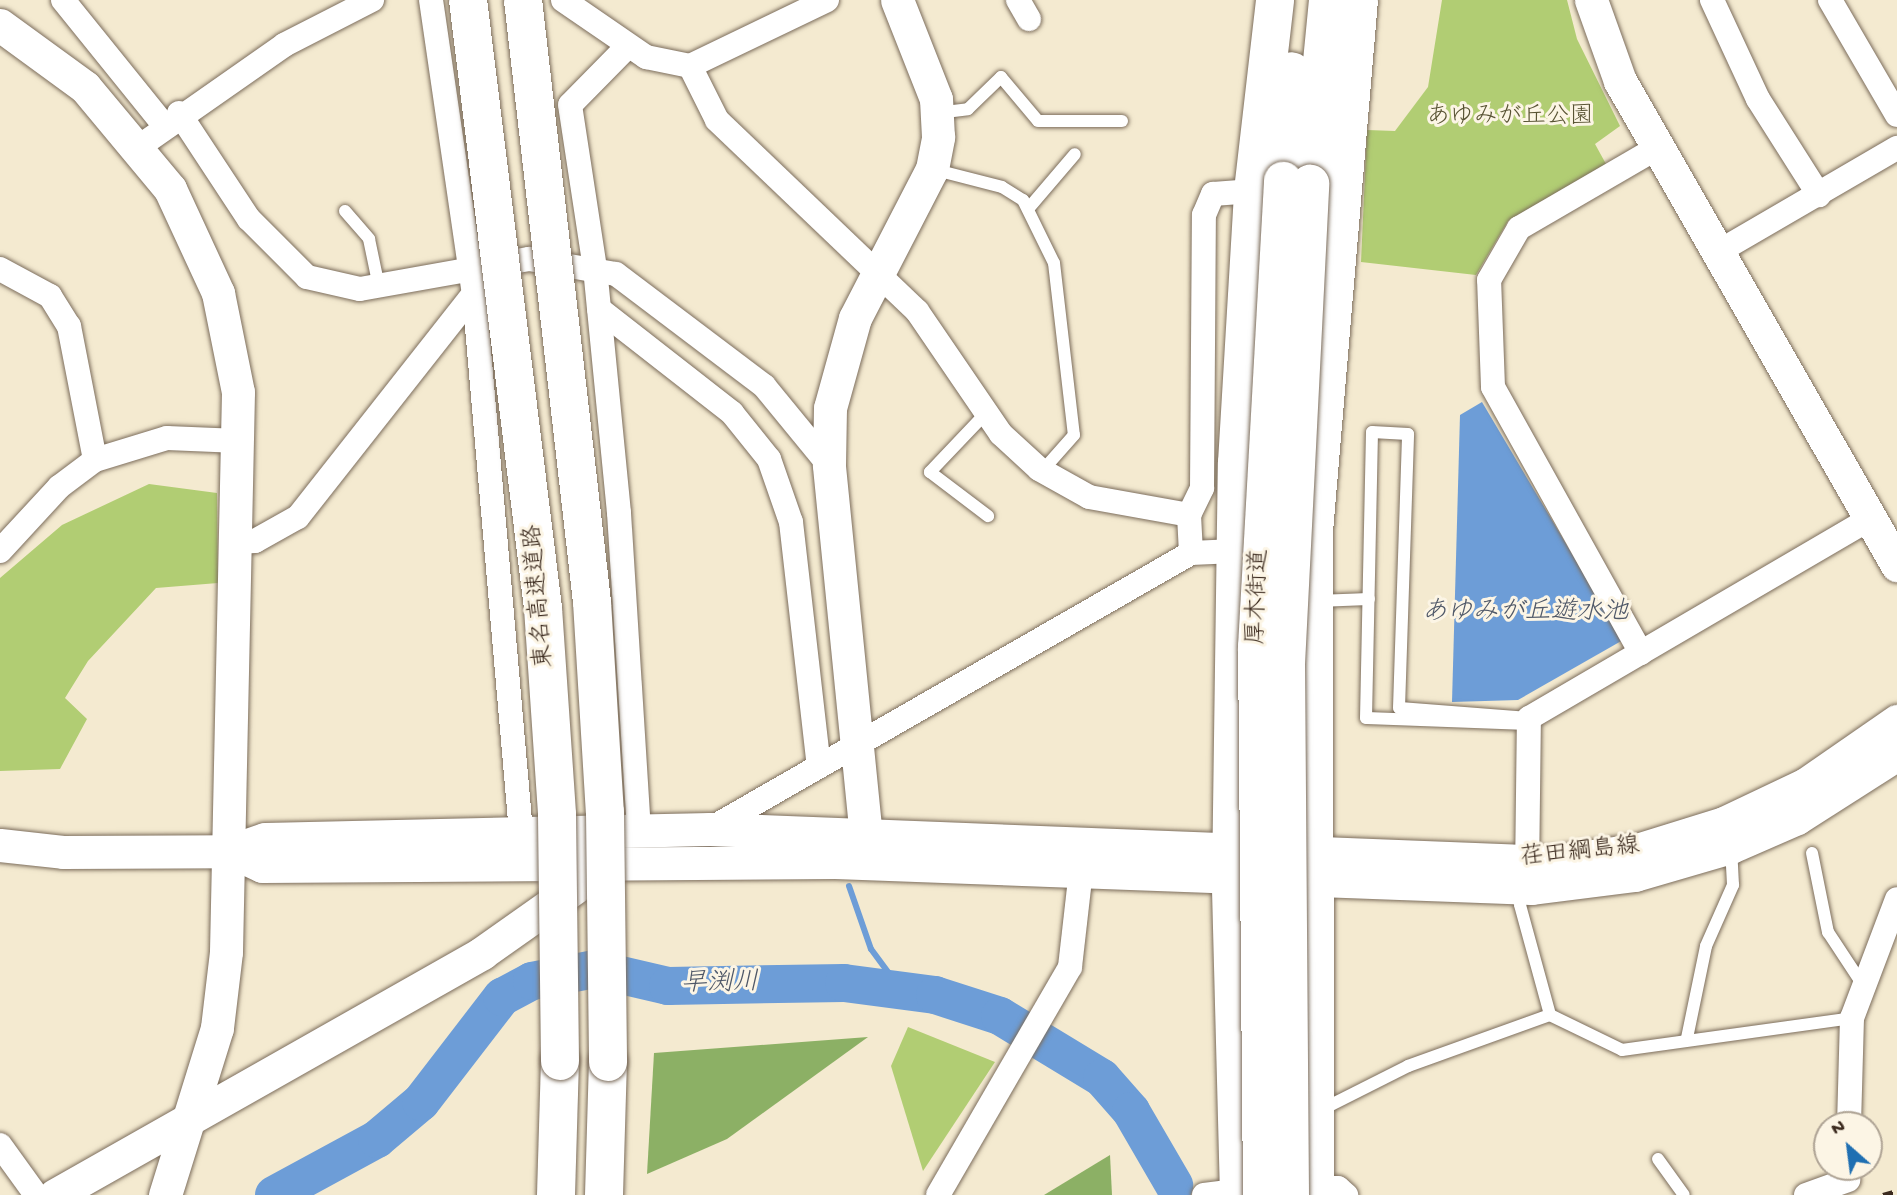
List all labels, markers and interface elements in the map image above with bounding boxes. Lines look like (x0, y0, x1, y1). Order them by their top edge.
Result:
park label: あゆみが丘公園 (1426, 104, 1594, 132)
street label: 東名高速道路 (519, 523, 561, 669)
street label: 厚木街道 (1243, 549, 1275, 645)
water label: あゆみが丘遊水池 (1421, 598, 1629, 630)
street label: 荏田綱島線 (1519, 832, 1641, 874)
water label: 早渕川 (681, 969, 759, 1001)
north arrow (1813, 1111, 1883, 1181)
text: N (1828, 1116, 1850, 1142)

